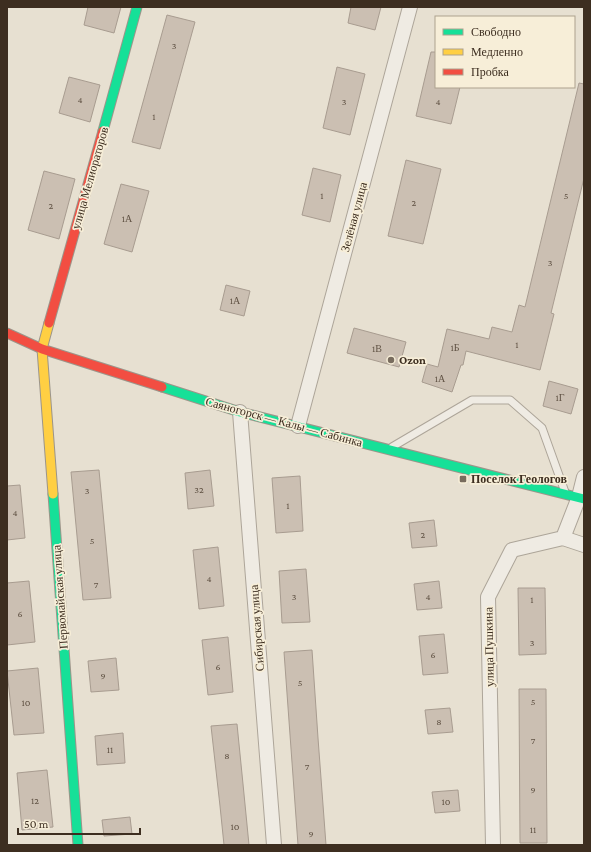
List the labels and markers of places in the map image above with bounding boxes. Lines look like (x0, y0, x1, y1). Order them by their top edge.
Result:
place label: Ozon (399, 353, 426, 367)
marker: Ozon (386, 355, 396, 365)
place label: Поселок Геологов (471, 472, 568, 486)
marker: Поселок Геологов (458, 474, 468, 484)

